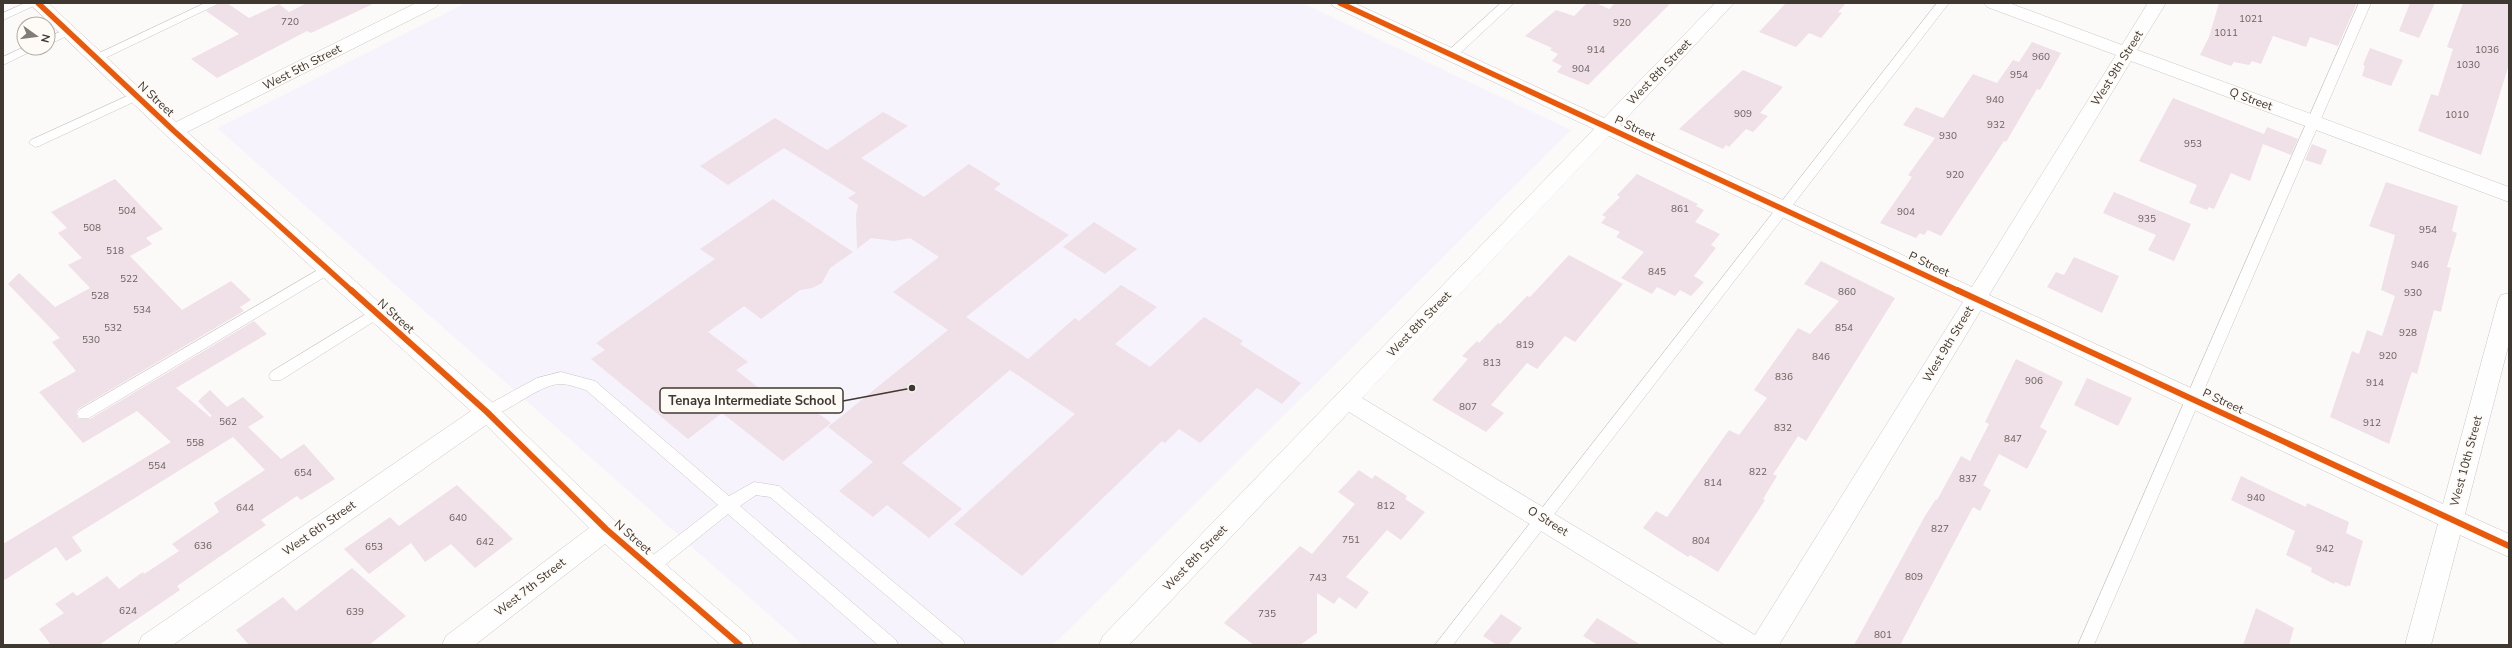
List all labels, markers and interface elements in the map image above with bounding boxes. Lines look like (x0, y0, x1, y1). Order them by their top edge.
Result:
house number: 1021 (2239, 12, 2263, 26)
house number: 720 (281, 15, 299, 29)
north arrow (16, 16, 56, 56)
house number: 920 (1613, 16, 1631, 30)
house number: 1011 (2214, 26, 2238, 40)
street label: West 9th Street (2087, 27, 2147, 109)
text: N (37, 32, 53, 44)
street label: West 8th Street (1623, 35, 1695, 108)
street label: West 5th Street (260, 40, 345, 94)
house number: 914 (1587, 43, 1605, 57)
house number: 1036 (2475, 43, 2499, 57)
house number: 960 (2032, 50, 2050, 64)
house number: 1030 (2456, 58, 2480, 72)
house number: 904 (1572, 62, 1590, 76)
house number: 954 (2010, 68, 2028, 82)
street label: N Street (134, 78, 178, 121)
street label: Q Street (2227, 84, 2276, 114)
house number: 940 (1986, 93, 2004, 107)
house number: 909 (1734, 107, 1752, 121)
house number: 1010 (2445, 108, 2469, 122)
street label: P Street (1612, 112, 1659, 145)
house number: 932 (1987, 118, 2005, 132)
house number: 930 (1939, 129, 1957, 143)
house number: 953 (2184, 137, 2202, 151)
house number: 920 (1946, 168, 1964, 182)
house number: 861 (1671, 202, 1689, 216)
house number: 504 (118, 204, 136, 218)
house number: 904 (1897, 205, 1915, 219)
house number: 935 (2138, 212, 2156, 226)
house number: 508 (83, 221, 101, 235)
house number: 954 (2419, 223, 2437, 237)
house number: 518 (106, 244, 124, 258)
street label: P Street (1906, 248, 1953, 281)
house number: 946 (2411, 258, 2429, 272)
house number: 845 (1648, 265, 1666, 279)
house number: 522 (120, 272, 138, 286)
house number: 860 (1838, 285, 1856, 299)
house number: 930 (2404, 286, 2422, 300)
street label: West 8th Street (1383, 287, 1455, 360)
house number: 528 (91, 289, 109, 303)
street label: N Street (374, 295, 419, 337)
street label: West 9th Street (1919, 302, 1977, 385)
house number: 534 (133, 303, 151, 317)
house number: 532 (104, 321, 122, 335)
house number: 854 (1835, 321, 1853, 335)
house number: 928 (2399, 326, 2417, 340)
house number: 530 (82, 333, 100, 347)
house number: 819 (1516, 338, 1534, 352)
house number: 920 (2379, 349, 2397, 363)
house number: 846 (1812, 350, 1830, 364)
house number: 813 (1483, 356, 1501, 370)
house number: 836 (1775, 370, 1793, 384)
house number: 906 (2025, 374, 2043, 388)
house number: 914 (2366, 376, 2384, 390)
street label: P Street (2200, 385, 2247, 418)
callout: Tenaya Intermediate School (660, 388, 843, 413)
text: Tenaya Intermediate School (668, 392, 837, 410)
house number: 807 (1459, 400, 1477, 414)
street label: West 10th Street (2446, 413, 2486, 508)
house number: 562 (219, 415, 237, 429)
house number: 912 (2363, 416, 2381, 430)
house number: 832 (1774, 421, 1792, 435)
house number: 847 (2004, 432, 2022, 446)
house number: 558 (186, 436, 204, 450)
house number: 554 (148, 459, 166, 473)
house number: 822 (1749, 465, 1767, 479)
house number: 654 (294, 466, 312, 480)
house number: 837 (1959, 472, 1977, 486)
house number: 814 (1704, 476, 1722, 490)
house number: 940 (2247, 491, 2265, 505)
street label: West 6th Street (279, 496, 359, 559)
house number: 812 (1377, 499, 1395, 513)
house number: 644 (236, 501, 254, 515)
street label: O Street (1525, 502, 1572, 540)
house number: 640 (449, 511, 467, 525)
street label: N Street (611, 516, 656, 558)
street label: West 8th Street (1159, 521, 1231, 594)
house number: 827 (1931, 522, 1949, 536)
house number: 751 (1342, 533, 1360, 547)
house number: 804 (1692, 534, 1710, 548)
house number: 642 (476, 535, 494, 549)
house number: 636 (194, 539, 212, 553)
house number: 653 (365, 540, 383, 554)
house number: 942 (2316, 542, 2334, 556)
street label: West 7th Street (491, 554, 569, 620)
house number: 809 (1905, 570, 1923, 584)
house number: 743 (1309, 571, 1327, 585)
house number: 624 (119, 604, 137, 618)
house number: 639 (346, 605, 364, 619)
house number: 735 (1258, 607, 1276, 621)
house number: 801 (1874, 628, 1892, 642)

